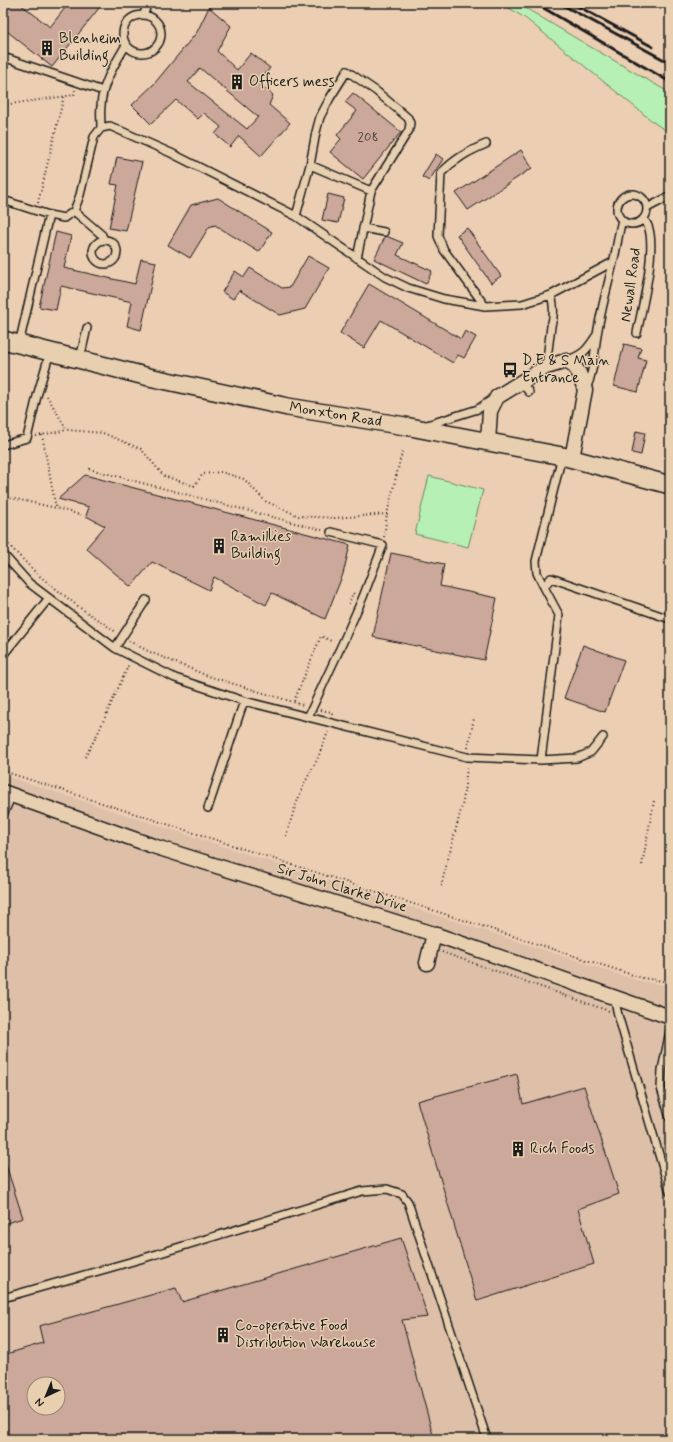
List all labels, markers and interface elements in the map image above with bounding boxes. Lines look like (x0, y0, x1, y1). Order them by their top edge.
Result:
place label: Blenheim Building (59, 29, 121, 67)
building icon: Blenheim Building (38, 39, 56, 57)
place label: Officers mess (249, 72, 335, 92)
building icon: Officers mess (228, 73, 246, 91)
house number: 208 (358, 129, 378, 146)
street label: Newall Road (616, 247, 646, 323)
place label: D.E & S Main Entrance (522, 351, 610, 388)
bus stop icon: D.E & S Main Entrance (501, 361, 519, 379)
street label: Monxton Road (288, 397, 383, 432)
place label: Ramillies Building (231, 527, 291, 565)
building icon: Ramillies Building (210, 537, 228, 555)
street label: Sir John Clarke Drive (274, 859, 410, 917)
place label: Rich Foods (530, 1139, 595, 1159)
building icon: Rich Foods (509, 1140, 527, 1158)
place label: Co-operative Food Distribution Warehouse (235, 1316, 376, 1353)
building icon: Co-operative Food Distribution Warehouse (214, 1326, 232, 1344)
north arrow (26, 1376, 66, 1416)
text: N (32, 1395, 47, 1410)

